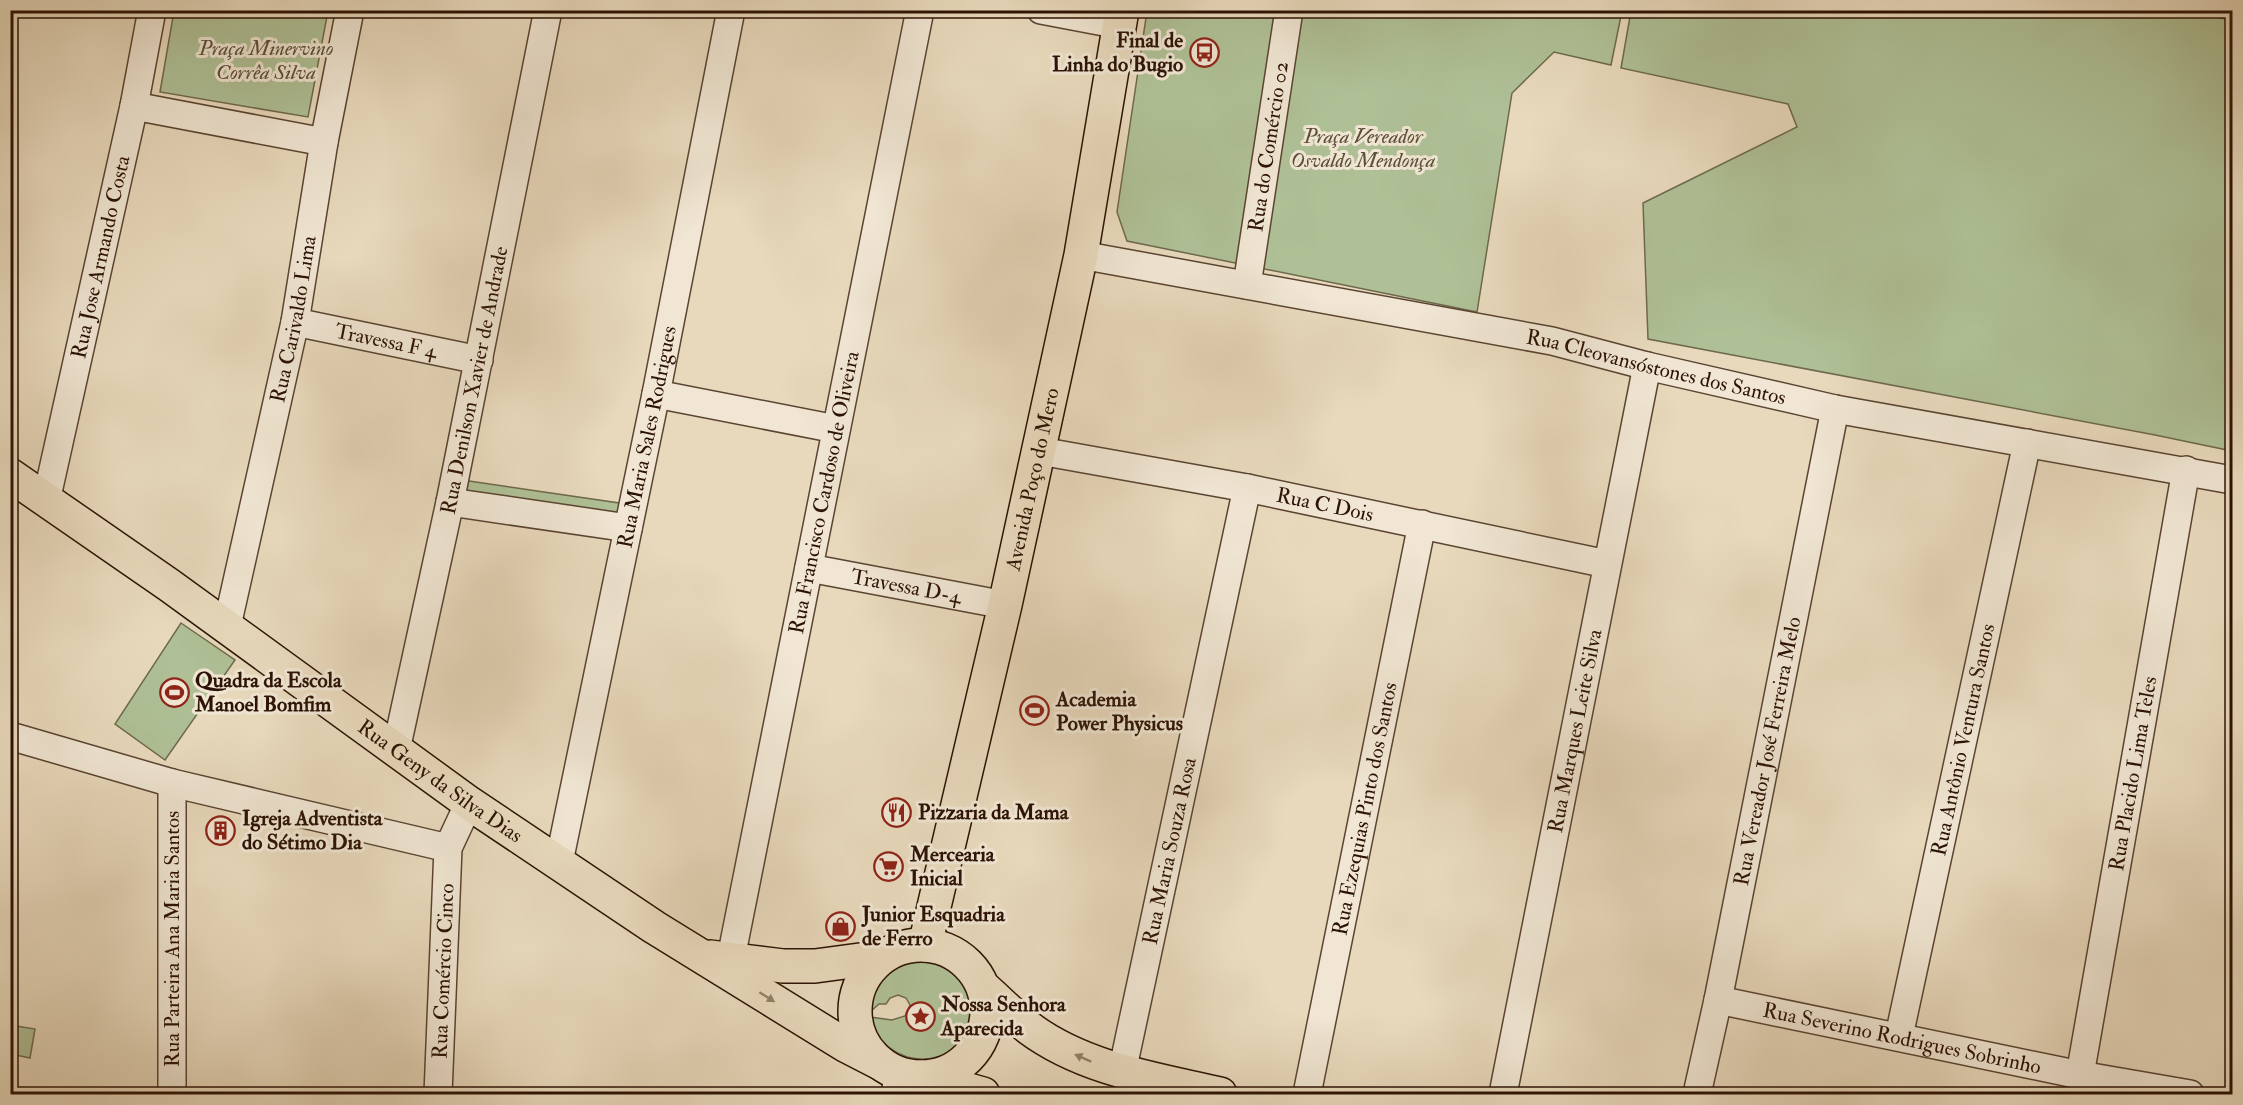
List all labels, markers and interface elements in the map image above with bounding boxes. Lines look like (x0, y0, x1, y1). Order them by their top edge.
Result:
place label: Final de Linha do Bugio (1052, 27, 1183, 78)
park label: Praça Minervino Corrêa Silva (198, 35, 333, 86)
bus stop icon: Final de Linha do Bugio (1188, 36, 1220, 68)
street label: Rua do Comércio 02 (1242, 60, 1295, 234)
park label: Praça Vereador Osvaldo Mendonça (1290, 123, 1436, 174)
street label: Rua Jose Armando Costa (65, 153, 137, 361)
street label: Rua Carivaldo Lima (264, 233, 323, 405)
street label: Rua Denilson Xavier de Andrade (435, 244, 515, 517)
street label: Travessa F 4 (333, 318, 441, 365)
street label: Rua Maria Sales Rodrigues (611, 324, 683, 551)
street label: Rua Cleovansóstones dos Santos (1524, 324, 1789, 411)
street label: Rua Francisco Cardoso de Oliveira (783, 348, 866, 636)
street label: Avenida Poço do Mero (1000, 385, 1066, 574)
street label: Rua C Dois (1274, 482, 1376, 528)
street label: Travessa D-4 (849, 563, 965, 611)
street label: Rua Vereador José Ferreira Melo (1728, 614, 1808, 888)
street label: Rua Antônio Ventura Santos (1925, 621, 2002, 859)
street label: Rua Marques Leite Silva (1542, 626, 1609, 835)
place label: Quadra da Escola Manoel Bomfim (194, 667, 343, 718)
street label: Rua Placido Lima Teles (2103, 674, 2164, 873)
sports icon: Quadra da Escola Manoel Bomfim (158, 676, 190, 708)
street label: Rua Ezequias Pinto dos Santos (1326, 680, 1404, 938)
place label: Academia Power Physicus (1055, 686, 1183, 737)
sports icon: Academia Power Physicus (1019, 695, 1051, 727)
street label: Rua Geny da Silva Dias (352, 714, 528, 849)
street label: Rua Maria Souza Rosa (1137, 755, 1203, 947)
restaurant icon: Pizzaria da Mama (881, 796, 913, 828)
place label: Pizzaria da Mama (918, 799, 1070, 826)
place label: Igreja Adventista do Sétimo Dia (242, 805, 384, 856)
street label: Rua Parteira Ana Maria Santos (159, 811, 186, 1067)
building icon: Igreja Adventista do Sétimo Dia (205, 814, 237, 846)
place label: Mercearia Inicial (909, 841, 996, 892)
supermarket icon: Mercearia Inicial (873, 850, 905, 882)
street label: Rua Comércio Cinco (426, 883, 461, 1059)
place label: Junior Esquadria de Ferro (861, 901, 1006, 952)
shop icon: Junior Esquadria de Ferro (825, 910, 857, 942)
place label: Nossa Senhora Aparecida (940, 991, 1067, 1042)
one-way arrow (759, 992, 775, 1003)
street label: Rua Severino Rodrigues Sobrinho (1760, 997, 2044, 1081)
place icon: Nossa Senhora Aparecida (904, 1000, 936, 1032)
one-way arrow (1074, 1052, 1092, 1062)

